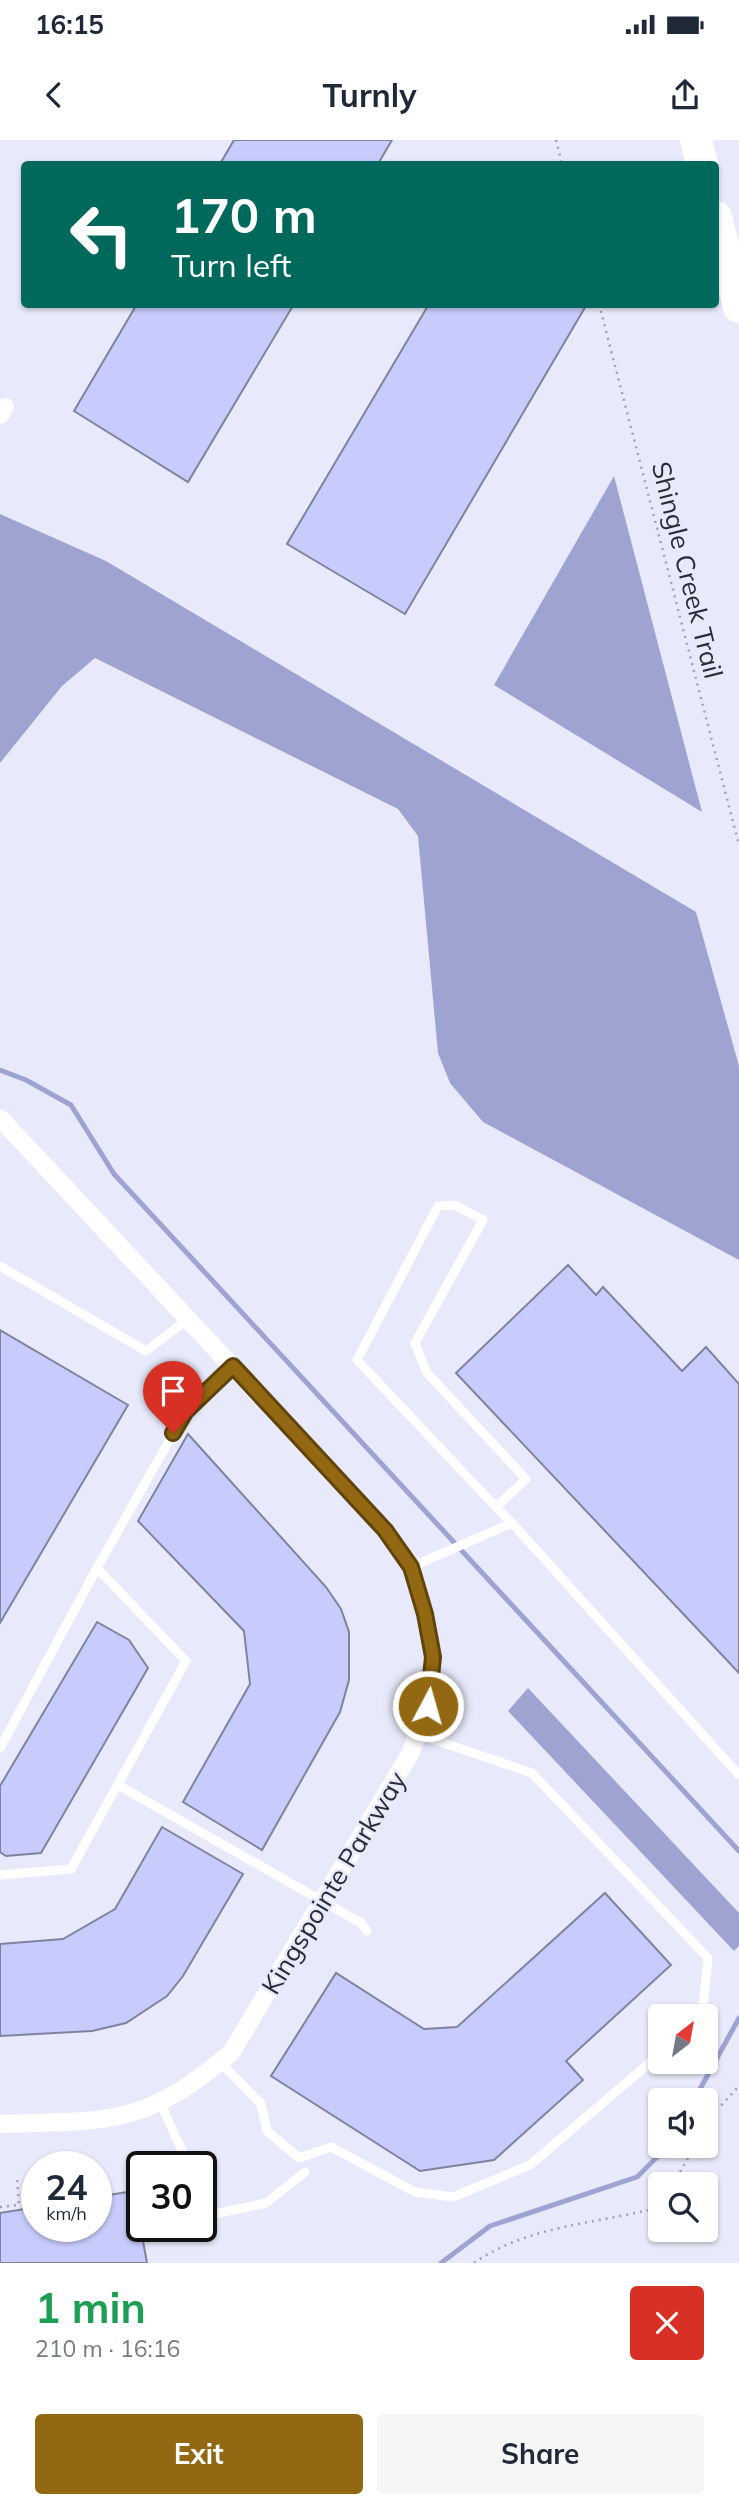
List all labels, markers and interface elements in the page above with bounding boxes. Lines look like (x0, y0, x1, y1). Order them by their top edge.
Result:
text: 16:15 (35, 8, 104, 41)
text: Turnly (322, 75, 417, 115)
icon: back (35, 76, 73, 114)
icon: share (666, 76, 704, 114)
text: 170 m (171, 184, 317, 245)
icon: left (56, 189, 147, 280)
text: Turn left (171, 245, 291, 285)
street label: Shingle Creek Trail (645, 458, 730, 682)
pin (143, 1361, 203, 1433)
icon: arrive (154, 1372, 192, 1410)
position arrow (391, 1669, 465, 1743)
street label: Kingspointe Parkway (254, 1765, 413, 2000)
north arrow (648, 2004, 718, 2074)
map controls (648, 2004, 718, 2242)
button: sound (648, 2088, 718, 2158)
speed limit sign: 30 (126, 2151, 217, 2242)
text: 24 (45, 2165, 88, 2209)
button: search (648, 2172, 718, 2242)
text: km/h (46, 2202, 87, 2225)
text: 1 min (35, 2281, 146, 2334)
button: close (630, 2286, 704, 2360)
text: 210 m · 16:16 (35, 2334, 180, 2363)
button: Exit (35, 2414, 363, 2494)
button: Share (377, 2414, 704, 2494)

